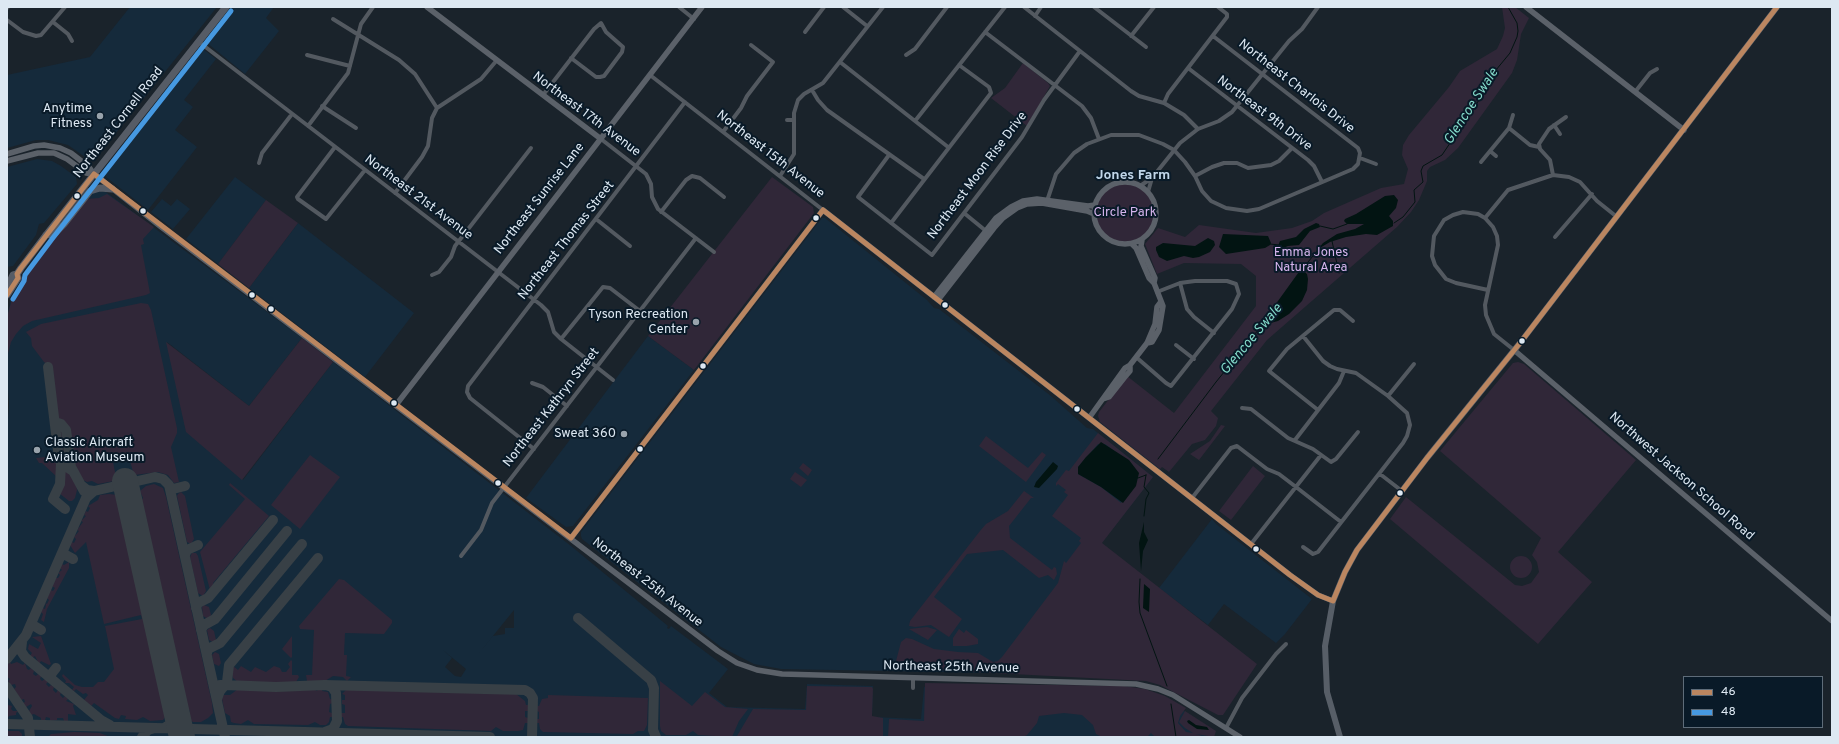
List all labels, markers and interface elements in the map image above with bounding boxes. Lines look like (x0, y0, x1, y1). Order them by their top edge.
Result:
street label: Northeast Charlois Drive (1235, 37, 1357, 137)
street label: Northeast Cornell Road (71, 64, 167, 182)
water label: Glencoe Swale (1441, 66, 1503, 148)
street label: Northeast 17th Avenue (529, 69, 643, 161)
street label: Northeast 9th Drive (1213, 73, 1315, 155)
place label: Anytime Fitness (43, 101, 92, 132)
street label: Northeast 15th Avenue (713, 108, 827, 202)
street label: Northeast Moon Rise Drive (925, 109, 1031, 243)
marker: Anytime Fitness (95, 111, 105, 121)
street label: Northeast Sunrise Lane (492, 140, 588, 258)
street label: Northeast 21st Avenue (361, 152, 475, 244)
district label: Jones Farm (1096, 168, 1170, 184)
street label: Northeast Thomas Street (516, 178, 618, 304)
unlabelled marker (72, 191, 82, 201)
park label: Circle Park (1093, 205, 1157, 221)
unlabelled marker (138, 206, 148, 216)
unlabelled marker (811, 213, 821, 223)
park label: Emma Jones Natural Area (1274, 245, 1348, 276)
unlabelled marker (247, 290, 257, 300)
unlabelled marker (940, 300, 950, 310)
water label: Glencoe Swale (1217, 301, 1287, 379)
unlabelled marker (266, 304, 276, 314)
place label: Tyson Recreation Center (588, 307, 688, 338)
marker: Tyson Recreation Center (691, 317, 701, 327)
unlabelled marker (1517, 336, 1527, 346)
street label: Northeast Kathryn Street (501, 345, 603, 471)
unlabelled marker (698, 361, 708, 371)
unlabelled marker (389, 398, 399, 408)
unlabelled marker (1072, 404, 1082, 414)
street label: Northwest Jackson School Road (1605, 410, 1757, 544)
place label: Sweat 360 (554, 426, 616, 442)
marker: Sweat 360 (619, 429, 629, 439)
place label: Classic Aircraft Aviation Museum (45, 435, 144, 466)
unlabelled marker (635, 444, 645, 454)
marker: Classic Aircraft Aviation Museum (32, 445, 42, 455)
unlabelled marker (493, 478, 503, 488)
unlabelled marker (1395, 488, 1405, 498)
street label: Northeast 25th Avenue (589, 535, 705, 631)
unlabelled marker (1251, 544, 1261, 554)
street label: Northeast 25th Avenue (883, 659, 1019, 677)
legend (1683, 676, 1823, 728)
text: 46 (1721, 684, 1736, 700)
text: 48 (1721, 704, 1736, 720)

